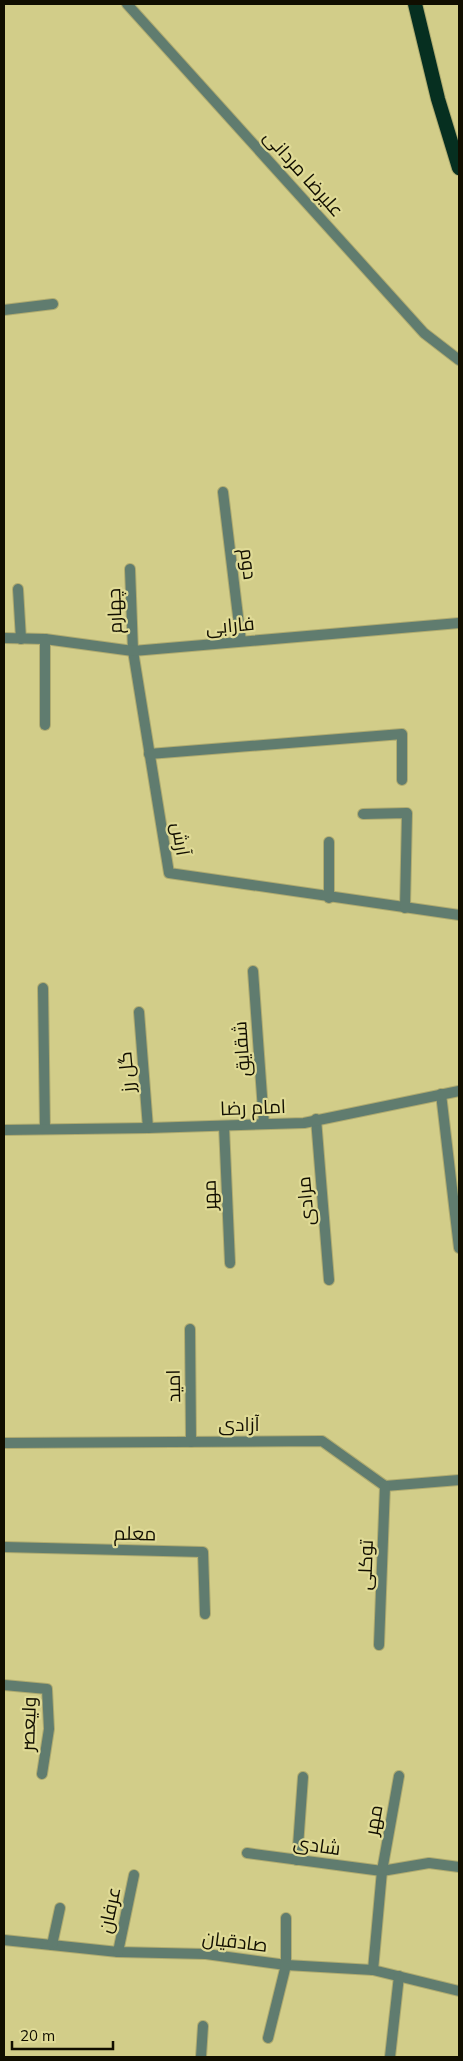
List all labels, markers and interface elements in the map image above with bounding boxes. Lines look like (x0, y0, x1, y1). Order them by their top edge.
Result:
street label: علیرضا مردانی (259, 125, 349, 221)
street label: دوم (233, 547, 263, 581)
street label: چهارم (101, 588, 129, 634)
street label: فارابی (204, 611, 256, 639)
street label: آرش (167, 821, 195, 857)
street label: شقایق (227, 1020, 256, 1078)
street label: گل رز (112, 1051, 140, 1094)
street label: امام رضا (220, 1094, 286, 1122)
street label: مرادی (291, 1175, 319, 1227)
street label: مهر (196, 1179, 222, 1212)
street label: امید (161, 1369, 185, 1403)
street label: آزادی (218, 1412, 260, 1436)
street label: معلم (113, 1521, 157, 1547)
street label: توکلی (352, 1539, 378, 1591)
street label: ولیعصر (15, 1696, 41, 1753)
street label: مهر (358, 1803, 387, 1838)
street label: شادی (292, 1830, 342, 1860)
street label: عرفان (92, 1885, 126, 1935)
street label: صادقیان (201, 1925, 269, 1957)
scale bar (12, 2018, 114, 2050)
text: 20 m (20, 2026, 55, 2045)

